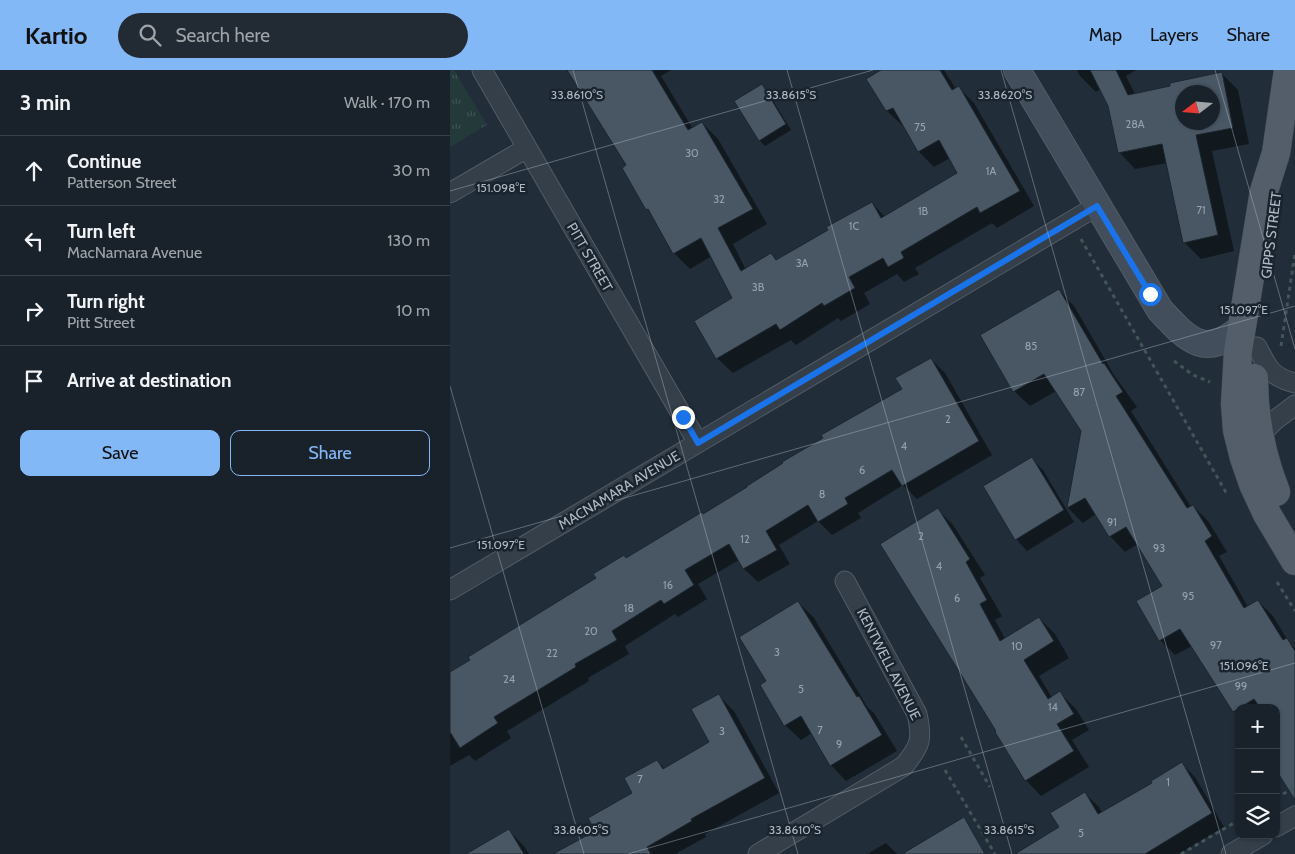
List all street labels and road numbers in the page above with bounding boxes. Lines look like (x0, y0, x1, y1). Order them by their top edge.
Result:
street label: GIPPS STREET (1257, 190, 1285, 279)
street label: PITT STREET (563, 219, 617, 295)
street label: MACNAMARA AVENUE (555, 446, 683, 534)
street label: KENTWELL AVENUE (853, 605, 925, 723)

